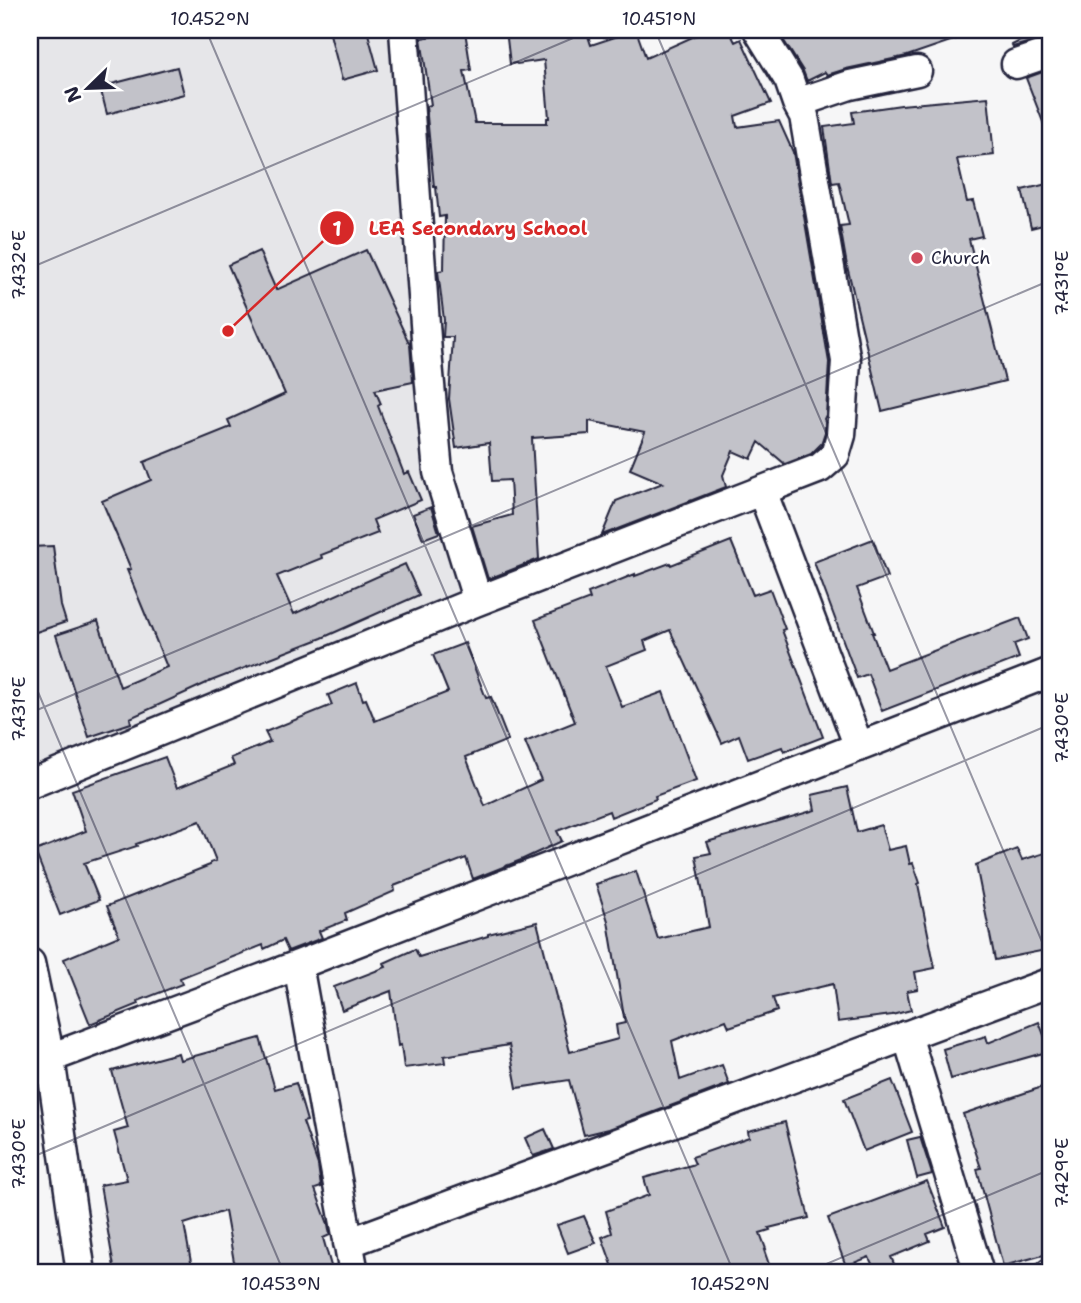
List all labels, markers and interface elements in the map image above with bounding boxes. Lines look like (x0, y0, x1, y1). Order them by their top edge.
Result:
text: 10.452°N (170, 7, 250, 31)
text: 10.451°N (622, 7, 696, 31)
north arrow (52, 52, 122, 122)
text: N (58, 83, 87, 106)
callout: LEA Secondary School (319, 208, 601, 248)
text: 1 (332, 215, 342, 243)
text: LEA Secondary School (369, 216, 588, 241)
text: 7.432°E (7, 230, 31, 300)
place label: Church (931, 246, 991, 270)
marker: Church (909, 250, 925, 266)
text: 7.431°E (1050, 250, 1074, 316)
text: 7.431°E (7, 676, 31, 742)
text: 7.430°E (1050, 693, 1074, 763)
text: 7.430°E (7, 1119, 31, 1189)
text: 7.429°E (1050, 1138, 1074, 1208)
text: 10.453°N (241, 1272, 321, 1296)
text: 10.452°N (690, 1272, 770, 1296)

